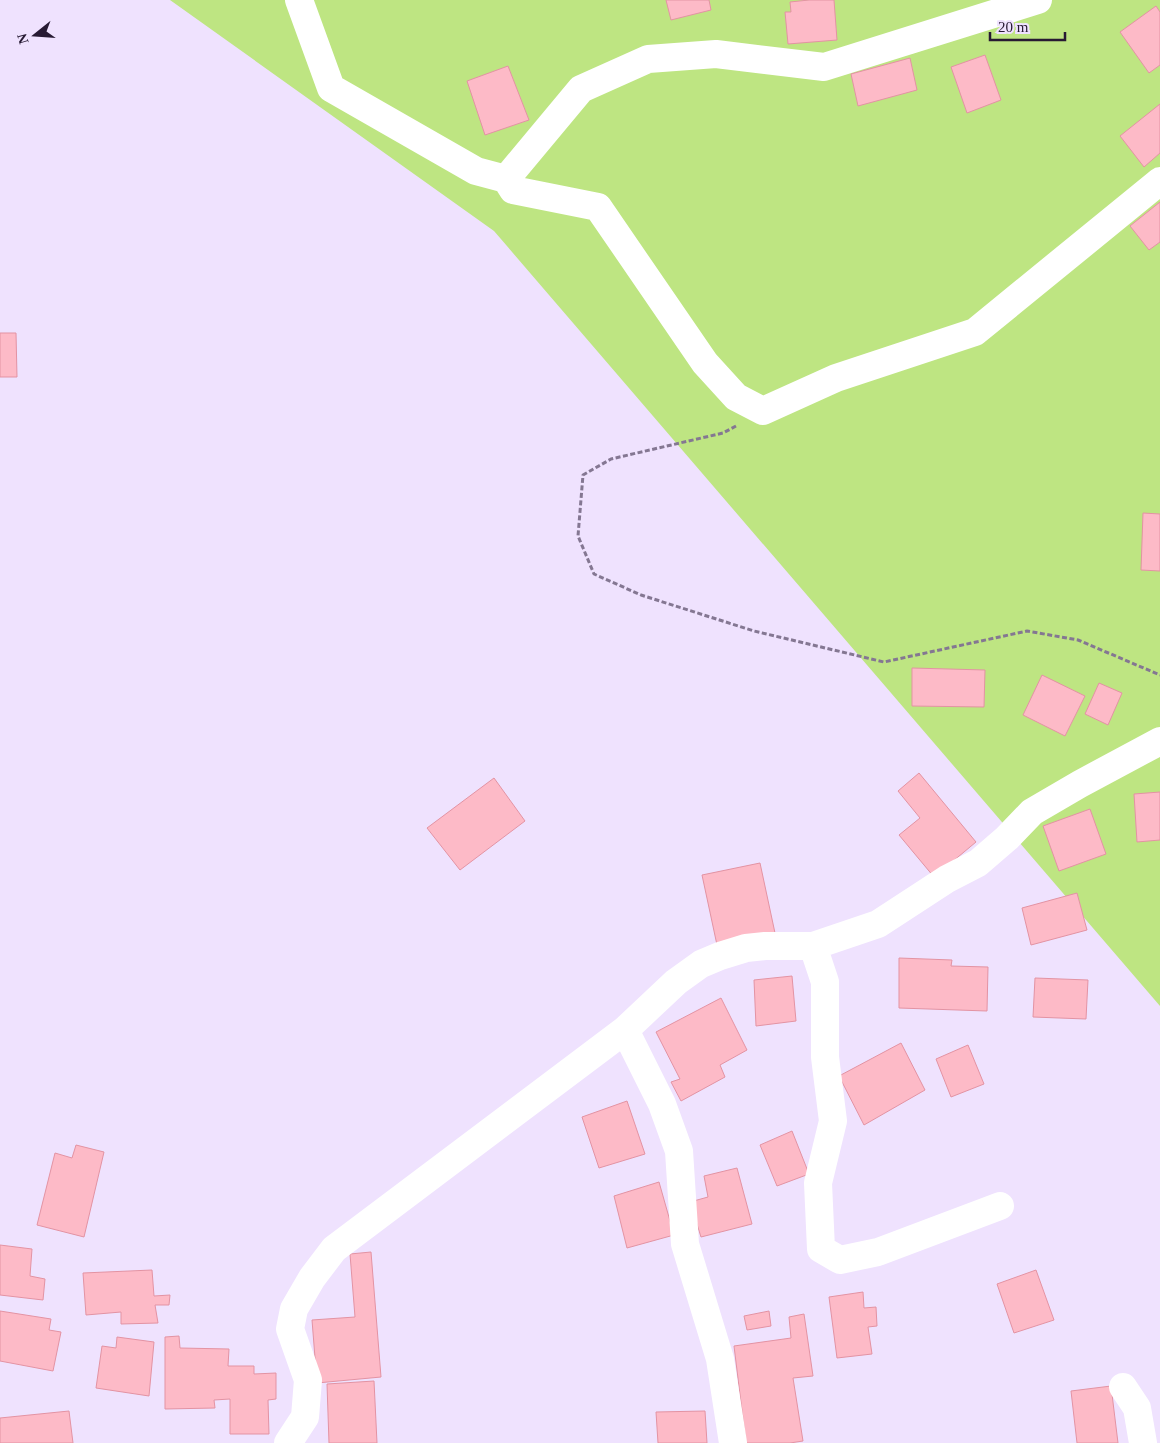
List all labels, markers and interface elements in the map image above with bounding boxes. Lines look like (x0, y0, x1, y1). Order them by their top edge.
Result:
north arrow (10, 10, 60, 60)
scale bar (990, 10, 1065, 42)
text: 20 m (998, 19, 1029, 35)
text: N (14, 32, 32, 46)

